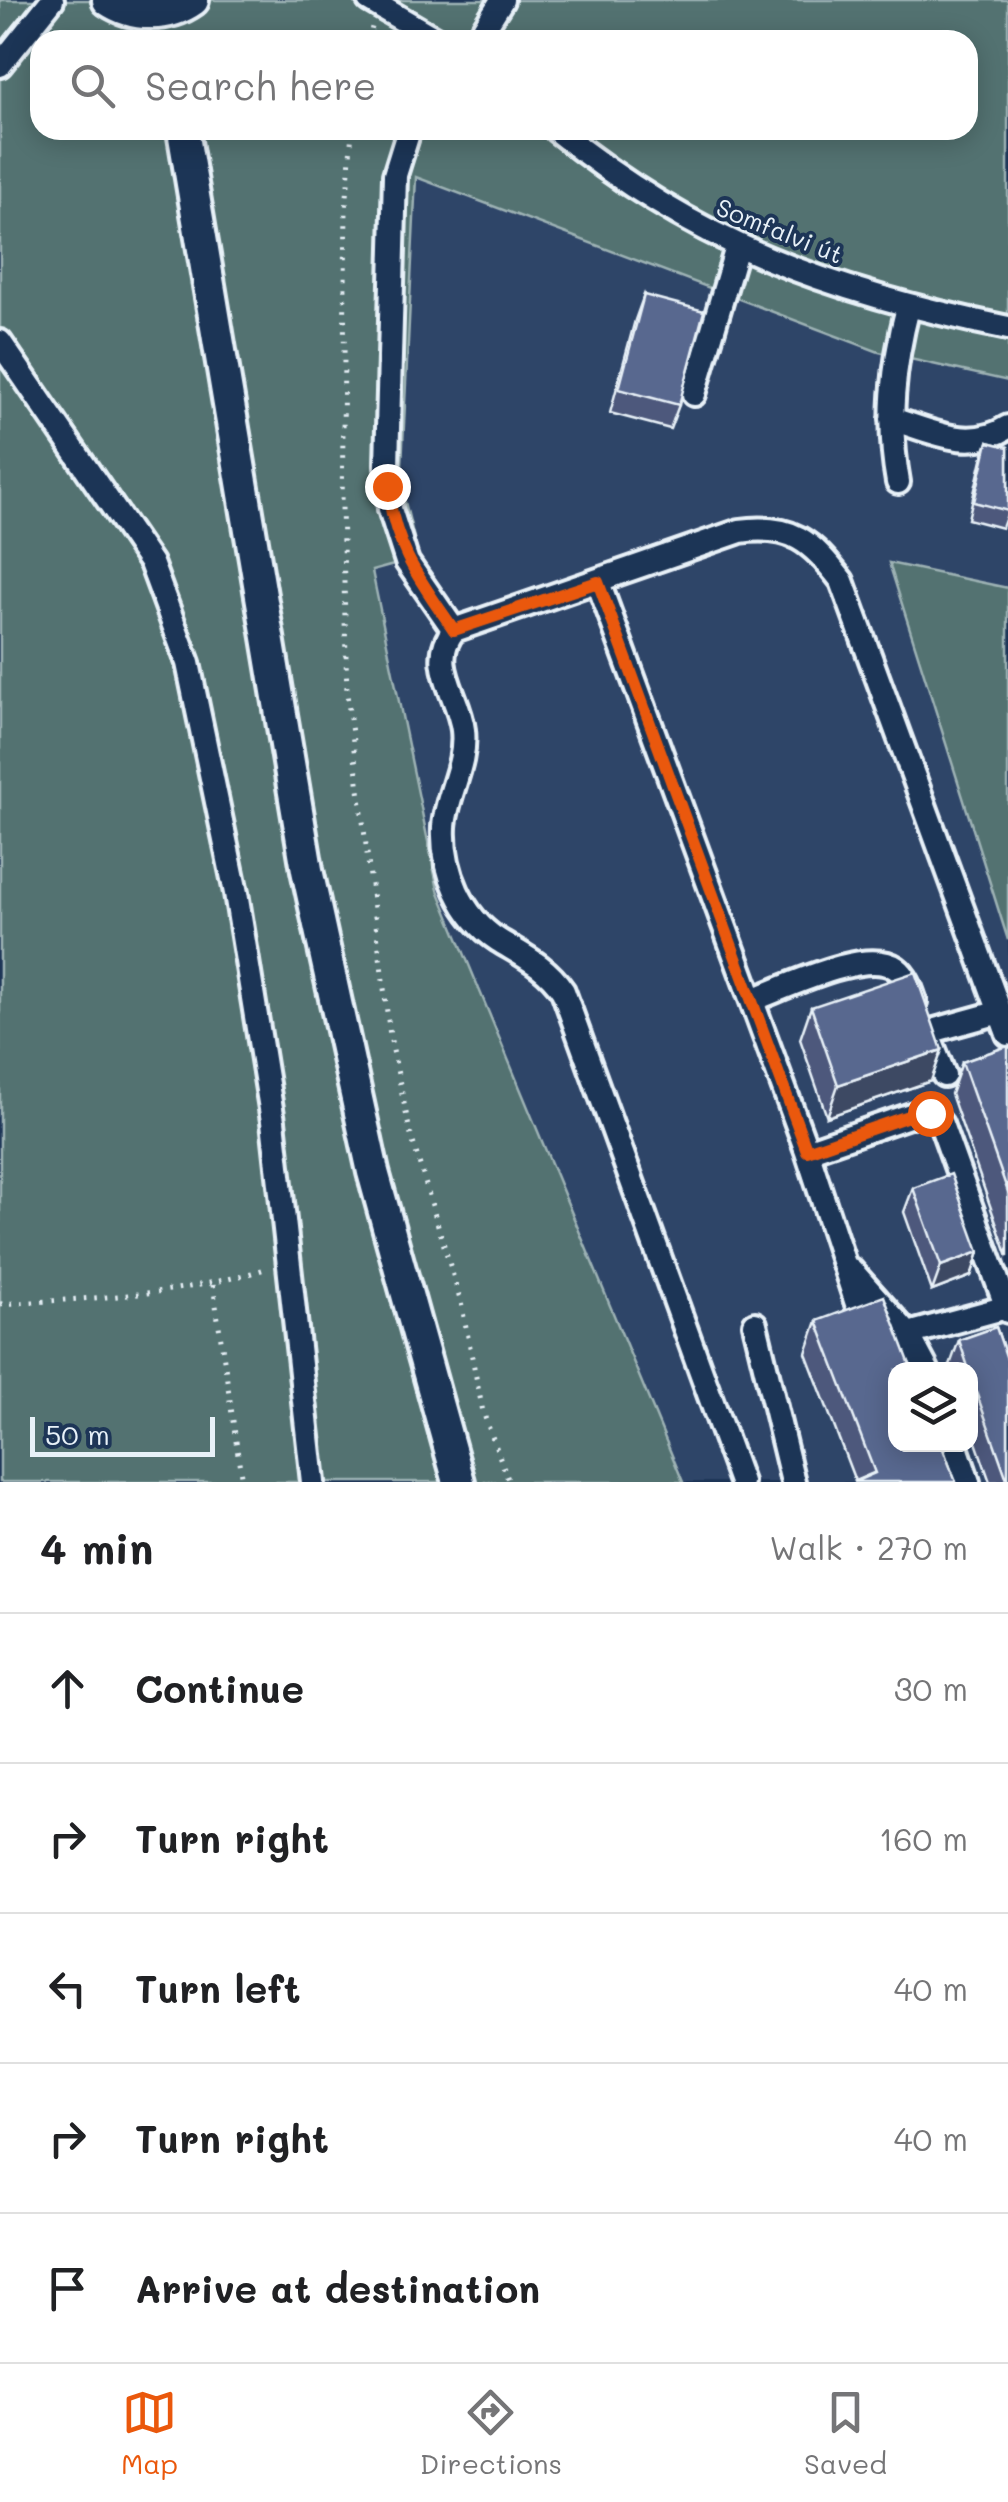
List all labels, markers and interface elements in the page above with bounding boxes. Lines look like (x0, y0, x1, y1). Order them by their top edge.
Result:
search box (30, 30, 978, 140)
icon: search (65, 58, 120, 113)
text: Search here (145, 60, 376, 110)
street label: Somfalvi út (712, 190, 848, 270)
route end (365, 464, 411, 510)
route start (908, 1091, 954, 1137)
map controls (888, 1362, 978, 1452)
button: layers (888, 1362, 978, 1452)
scale bar (30, 1412, 215, 1456)
text: 50 m (45, 1416, 110, 1452)
text: 4 min (40, 1520, 153, 1575)
text: Walk · 270 m (769, 1526, 968, 1568)
icon: ahead (40, 1661, 95, 1716)
text: Continue (135, 1663, 304, 1713)
text: 30 m (894, 1667, 968, 1709)
icon: right (40, 1811, 95, 1866)
text: Turn right (135, 1813, 329, 1863)
text: 160 m (879, 1817, 968, 1859)
icon: left (40, 1961, 95, 2016)
text: Turn left (135, 1963, 301, 2013)
text: 40 m (894, 1967, 968, 2009)
icon: right (40, 2111, 95, 2166)
text: Turn right (135, 2113, 329, 2163)
text: 40 m (894, 2117, 968, 2159)
icon: arrive (40, 2261, 95, 2316)
text: Arrive at destination (135, 2263, 540, 2313)
tab: Map (121, 2385, 178, 2481)
tab: Directions (420, 2385, 562, 2481)
tab: Saved (804, 2385, 887, 2481)

